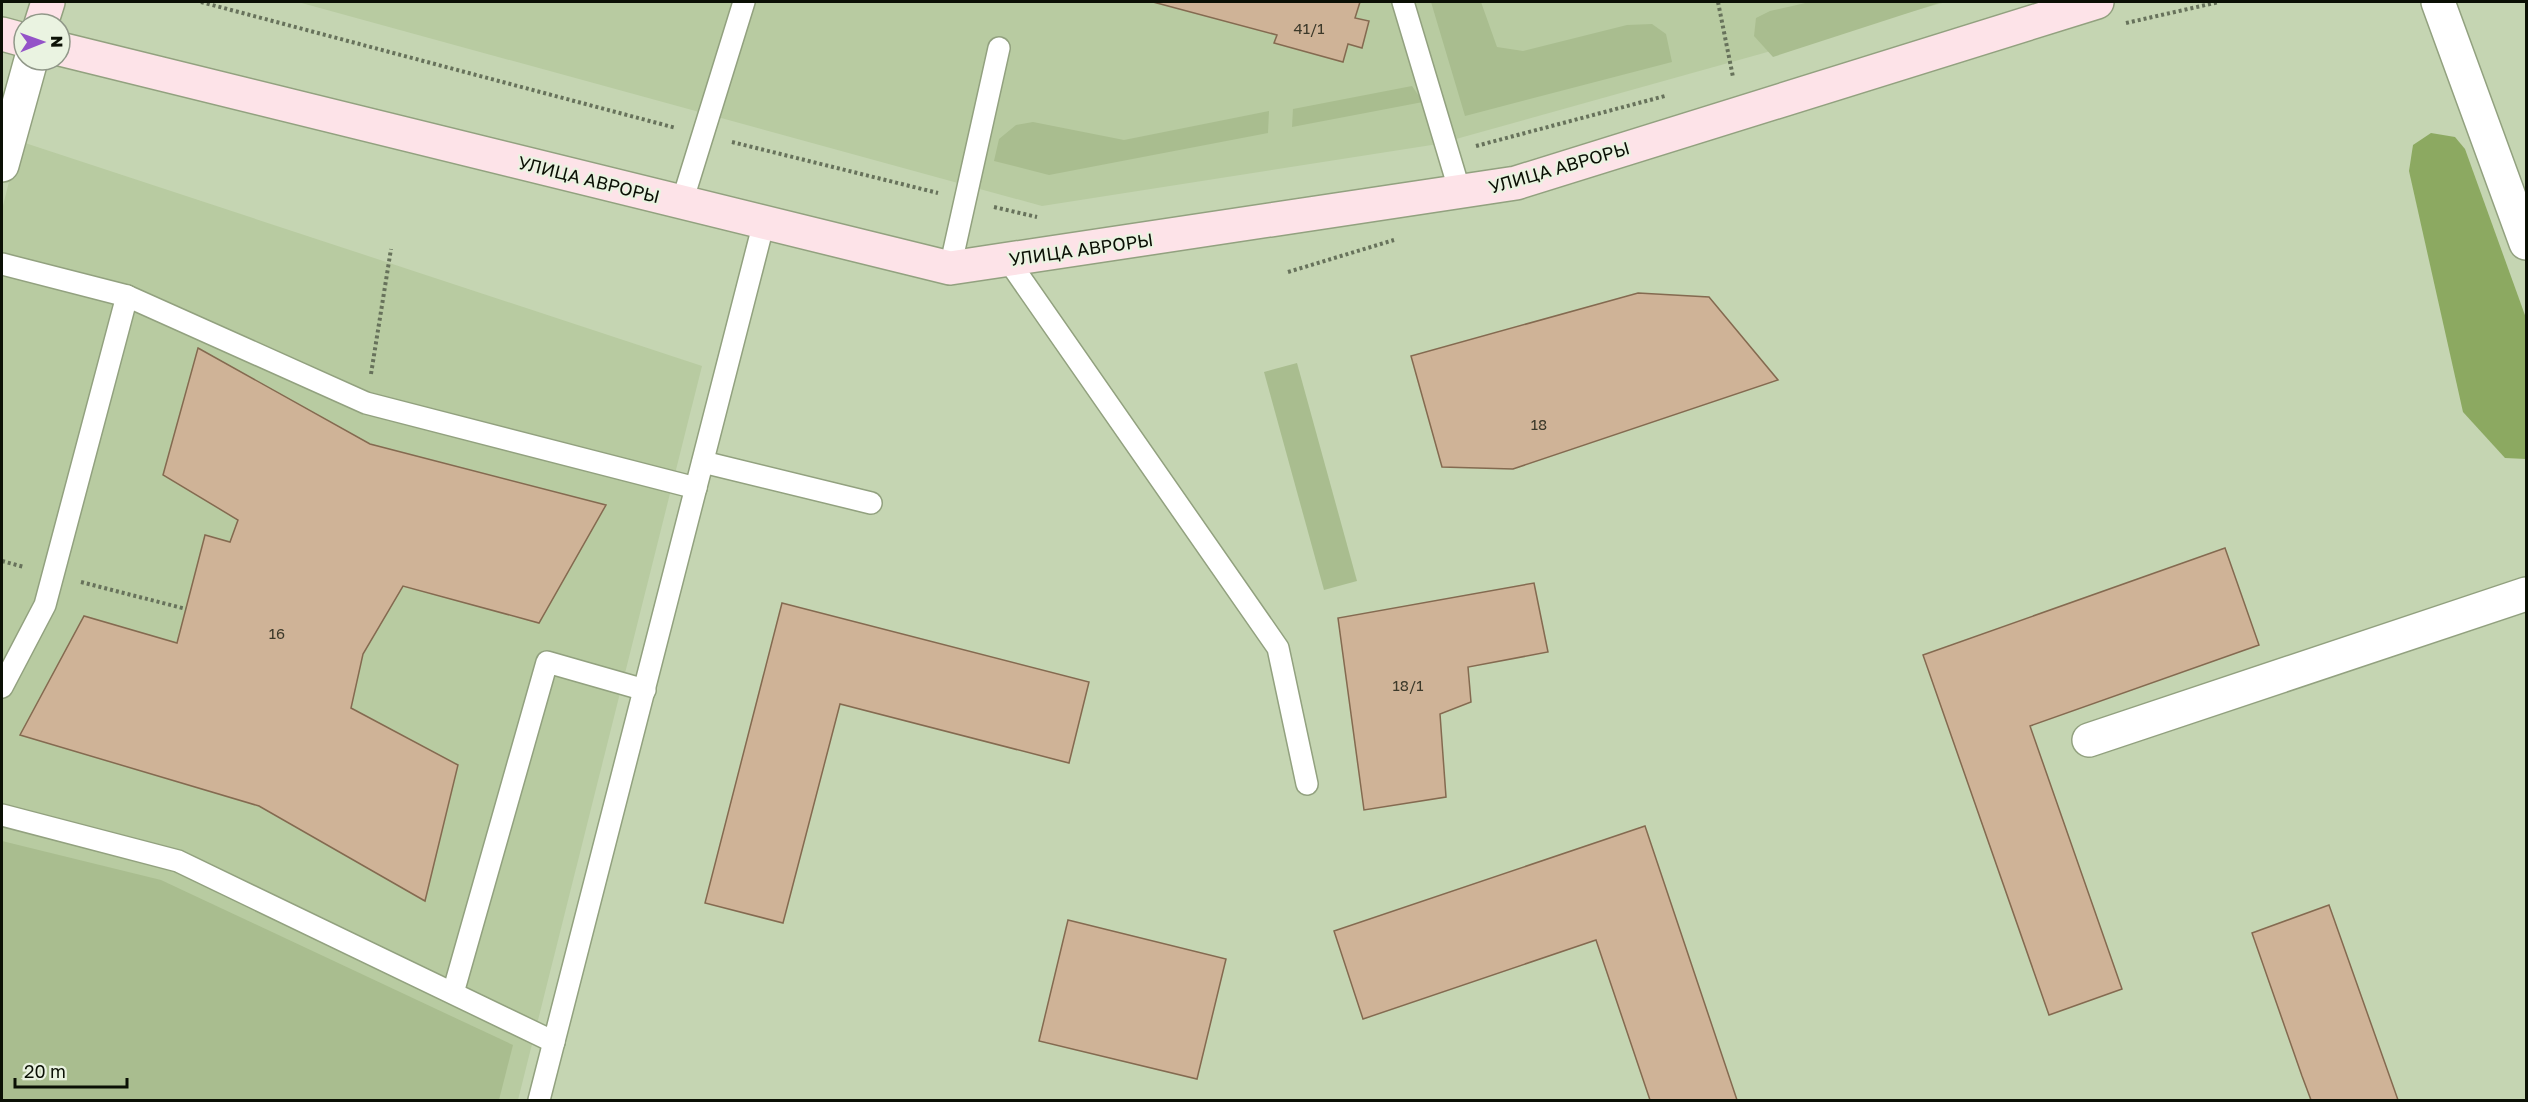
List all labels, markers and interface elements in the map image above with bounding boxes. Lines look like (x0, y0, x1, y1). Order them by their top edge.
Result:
north arrow (12, 12, 72, 72)
house number: 41/1 (1294, 19, 1324, 37)
text: N (47, 35, 67, 48)
street label: УЛИЦА АВРОРЫ (1486, 136, 1632, 198)
street label: УЛИЦА АВРОРЫ (516, 151, 662, 207)
street label: УЛИЦА АВРОРЫ (1007, 228, 1155, 270)
house number: 18 (1531, 415, 1547, 433)
house number: 16 (269, 624, 285, 642)
house number: 18/1 (1393, 676, 1423, 694)
scale bar (15, 1051, 128, 1089)
text: 20 m (24, 1060, 66, 1082)

